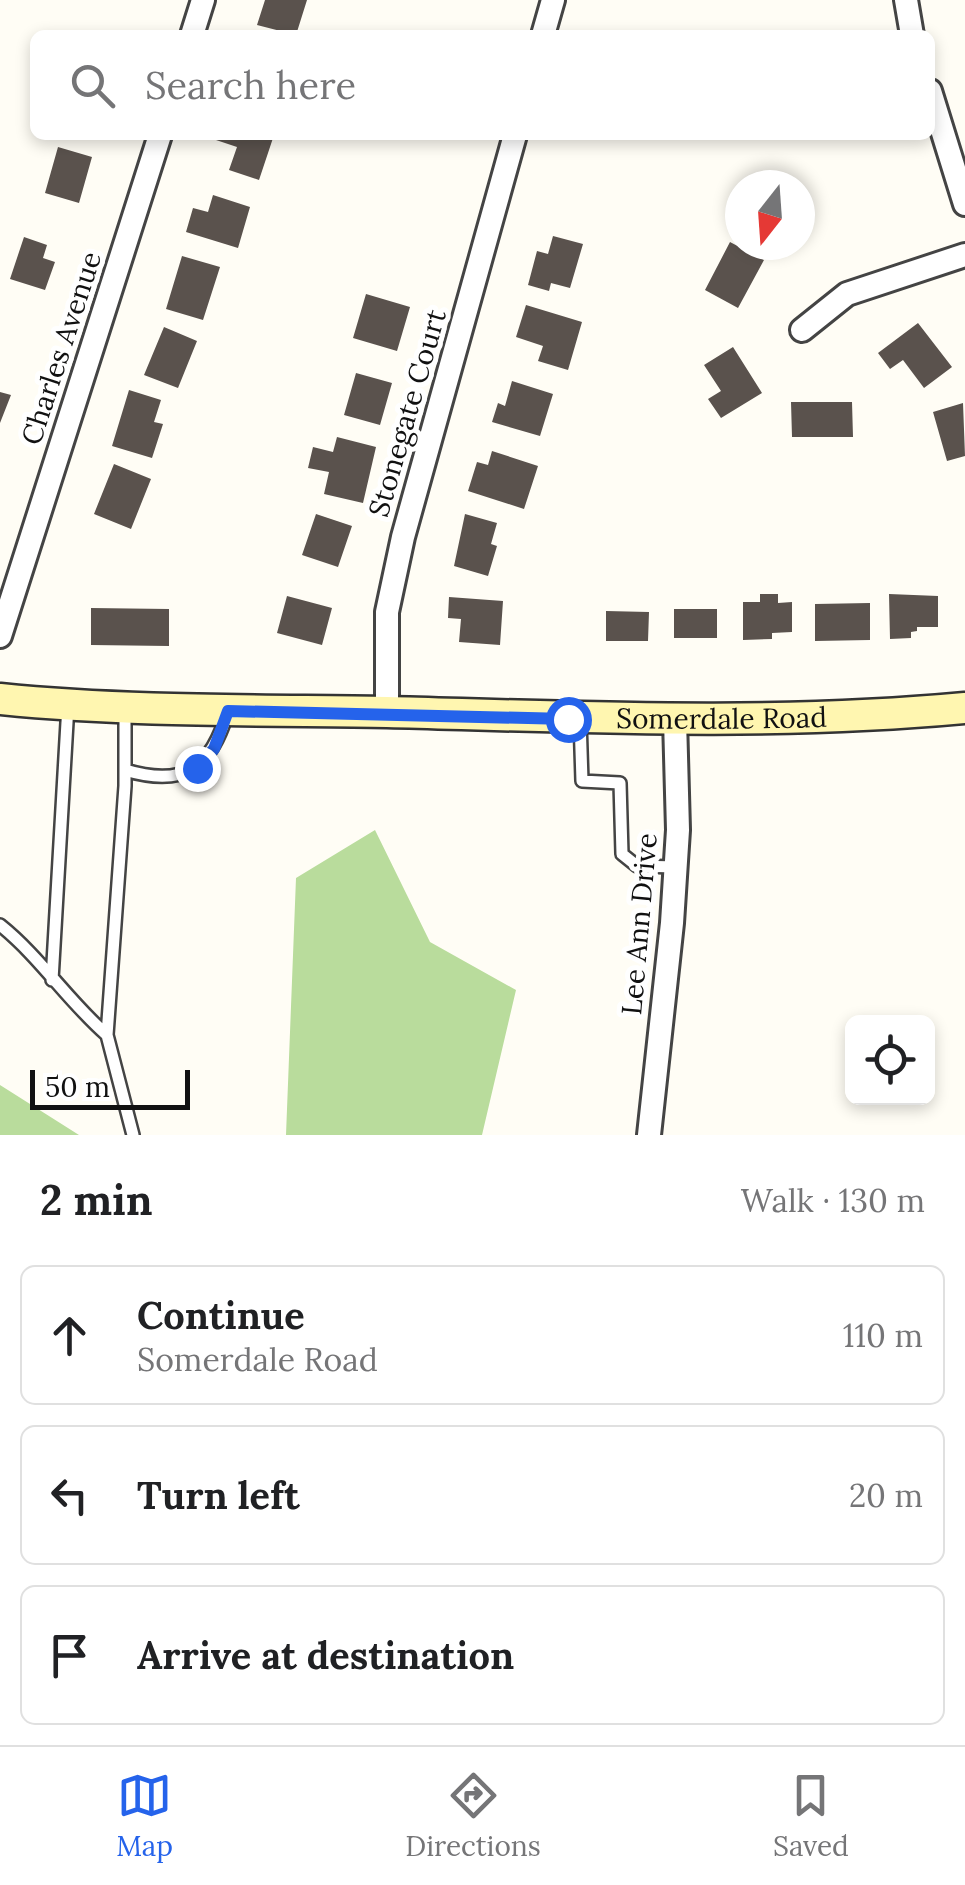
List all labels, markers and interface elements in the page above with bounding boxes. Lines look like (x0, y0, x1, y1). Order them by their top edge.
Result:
search box (30, 30, 935, 140)
icon: search (65, 58, 120, 113)
text: Search here (145, 61, 356, 109)
north arrow (725, 170, 815, 260)
street label: Charles Avenue (13, 247, 109, 449)
street label: Stonegate Court (360, 305, 454, 521)
route start (546, 697, 592, 743)
street label: Somerdale Road (616, 699, 828, 737)
route end (175, 746, 221, 792)
street label: Lee Ann Drive (613, 831, 665, 1017)
map controls (845, 1015, 935, 1105)
button: locate (845, 1015, 935, 1105)
scale bar (30, 1065, 190, 1110)
text: 50 m (45, 1069, 110, 1105)
text: 2 min (40, 1173, 153, 1227)
text: Walk · 130 m (741, 1180, 925, 1221)
text: Continue (137, 1291, 305, 1339)
icon: ahead (42, 1308, 97, 1363)
text: 110 m (843, 1315, 923, 1356)
text: Somerdale Road (137, 1339, 378, 1380)
icon: left (42, 1468, 97, 1523)
text: Turn left (137, 1471, 300, 1519)
text: 20 m (849, 1475, 923, 1516)
icon: arrive (42, 1628, 97, 1683)
text: Arrive at destination (137, 1631, 514, 1679)
tab: Map (116, 1768, 173, 1864)
tab: Directions (405, 1768, 541, 1864)
tab: Saved (773, 1768, 849, 1864)

